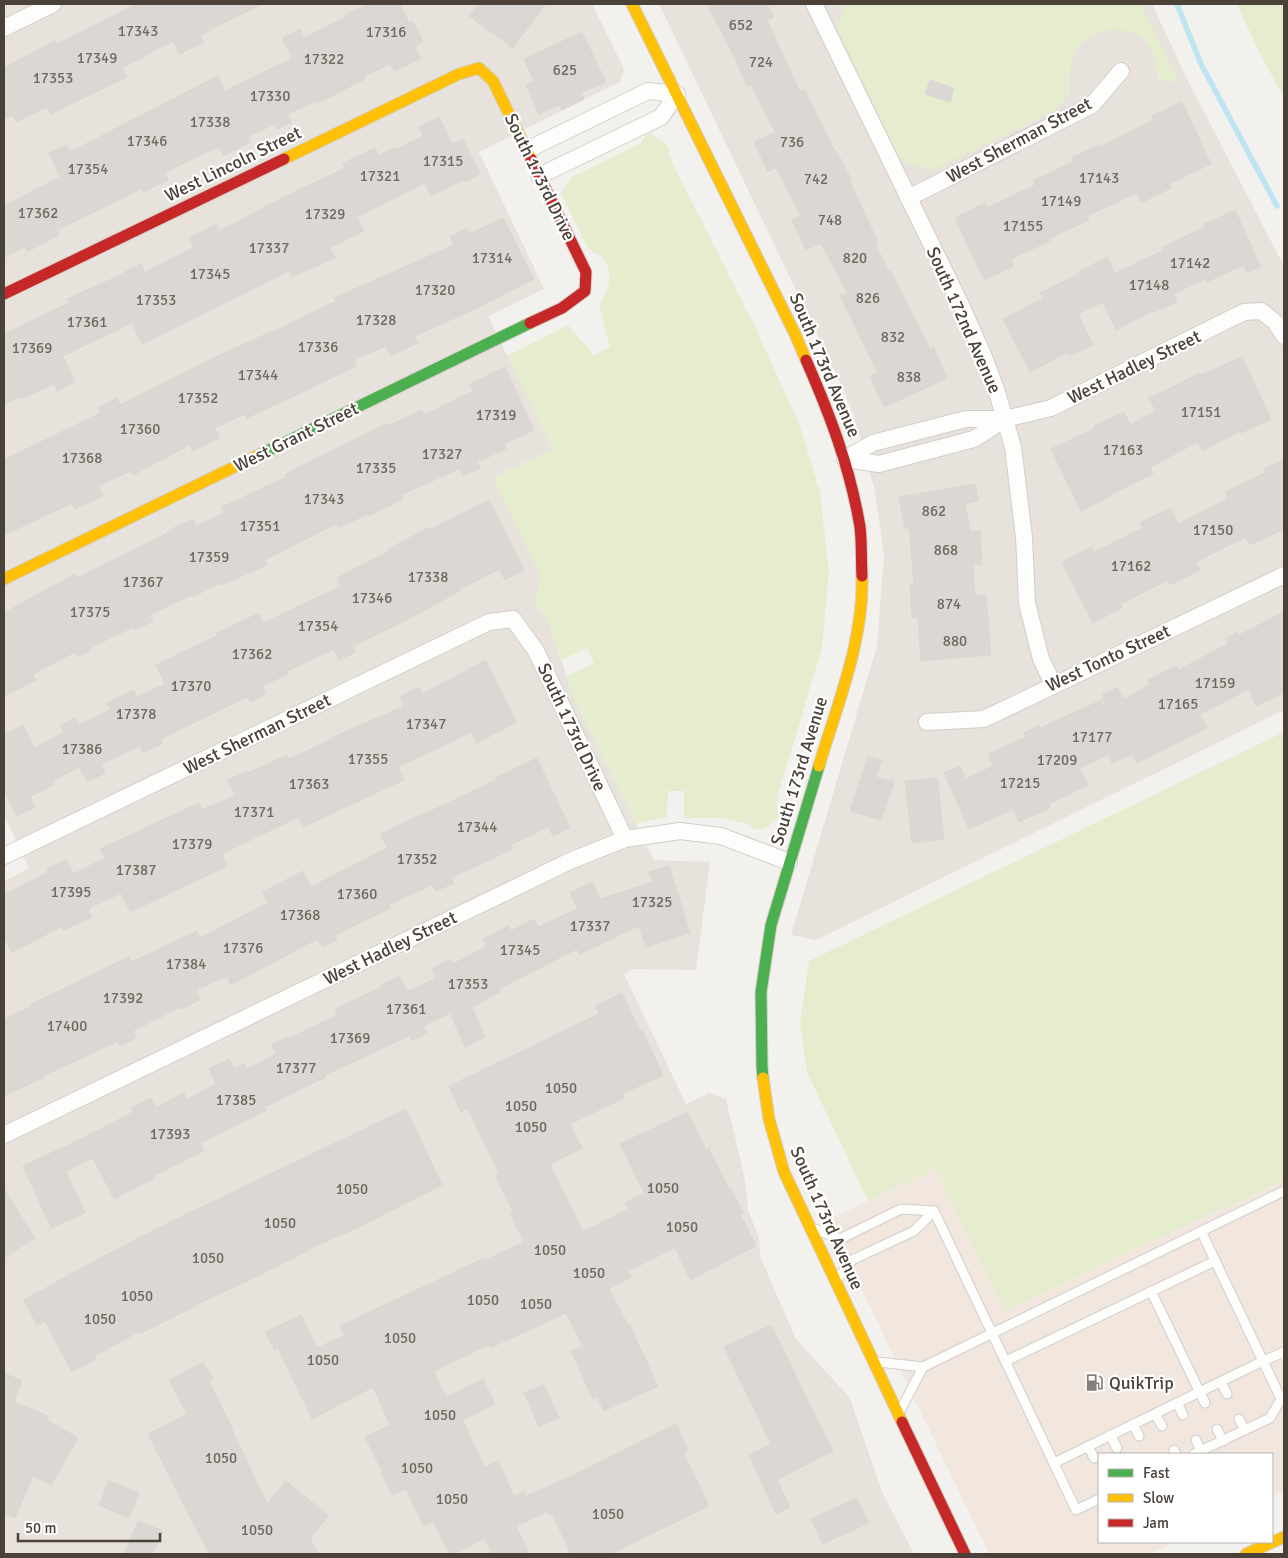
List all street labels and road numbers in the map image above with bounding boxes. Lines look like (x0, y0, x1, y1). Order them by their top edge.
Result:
street label: West Sherman Street (943, 92, 1095, 188)
street label: South 173rd Drive (500, 110, 580, 244)
street label: West Lincoln Street (161, 121, 305, 207)
street label: South 172nd Avenue (922, 243, 1006, 397)
street label: South 173rd Avenue (785, 289, 865, 441)
street label: West Hadley Street (1064, 325, 1204, 409)
street label: West Grant Street (230, 397, 362, 477)
street label: West Tonto Street (1042, 620, 1174, 696)
street label: South 173rd Drive (533, 660, 611, 794)
street label: West Sherman Street (180, 689, 334, 779)
street label: South 173rd Avenue (766, 694, 832, 848)
street label: West Hadley Street (320, 906, 460, 990)
street label: South 173rd Avenue (785, 1143, 869, 1293)

